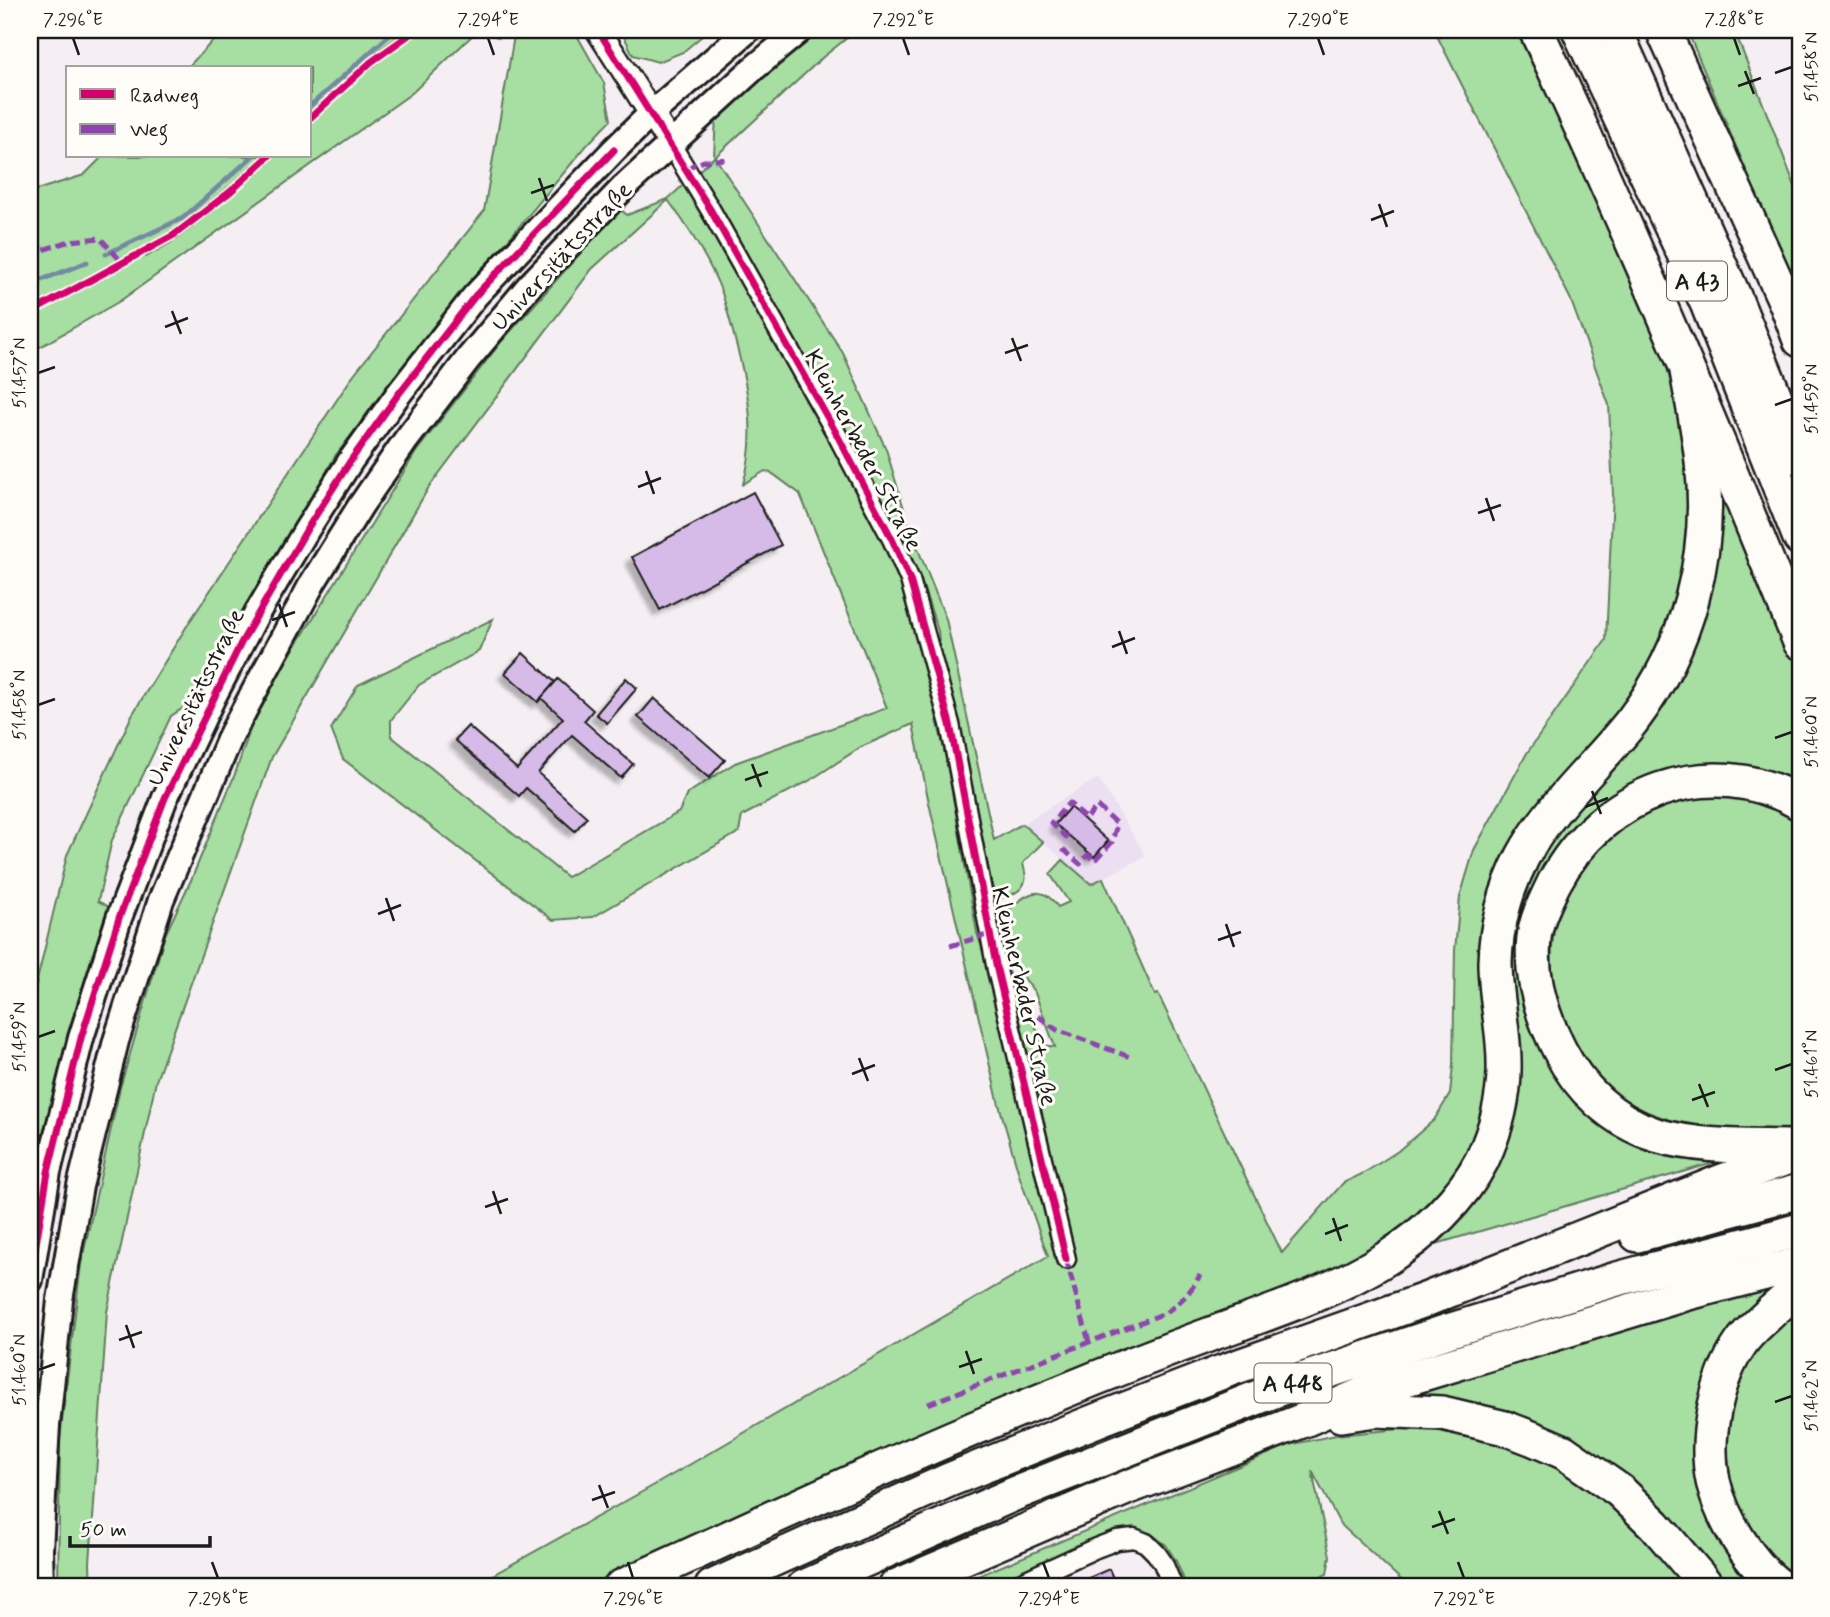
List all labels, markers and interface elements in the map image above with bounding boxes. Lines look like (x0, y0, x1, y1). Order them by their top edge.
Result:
text: 7.296°E (43, 8, 103, 32)
text: 7.294°E (457, 8, 519, 32)
text: 7.292°E (872, 8, 934, 32)
text: 7.290°E (1287, 8, 1349, 32)
text: 7.288°E (1704, 8, 1764, 32)
text: 51.458°N (1800, 32, 1824, 102)
legend (66, 66, 312, 158)
text: Radweg (130, 82, 199, 110)
text: Weg (130, 116, 168, 146)
street label: Universitätsstraße (485, 175, 640, 338)
road number: A 43 (1667, 262, 1727, 300)
text: 51.457°N (8, 338, 32, 408)
street label: Kleinherbeder Straße (796, 344, 929, 557)
text: 51.459°N (1800, 364, 1824, 434)
street label: Universitätsstraße (140, 604, 253, 792)
text: 51.458°N (8, 670, 32, 740)
text: 51.460°N (1800, 696, 1824, 768)
street label: Kleinherbeder Straße (983, 884, 1064, 1109)
text: 51.459°N (8, 1002, 32, 1072)
text: 51.461°N (1800, 1030, 1824, 1098)
text: 51.460°N (8, 1334, 32, 1406)
text: 51.462°N (1800, 1360, 1824, 1432)
road number: A 448 (1254, 1364, 1332, 1402)
scale bar (70, 1505, 210, 1549)
text: 50 m (80, 1516, 127, 1544)
text: 7.298°E (187, 1587, 249, 1611)
text: 7.296°E (603, 1587, 663, 1611)
text: 7.294°E (1018, 1587, 1080, 1611)
text: 7.292°E (1433, 1587, 1495, 1611)

